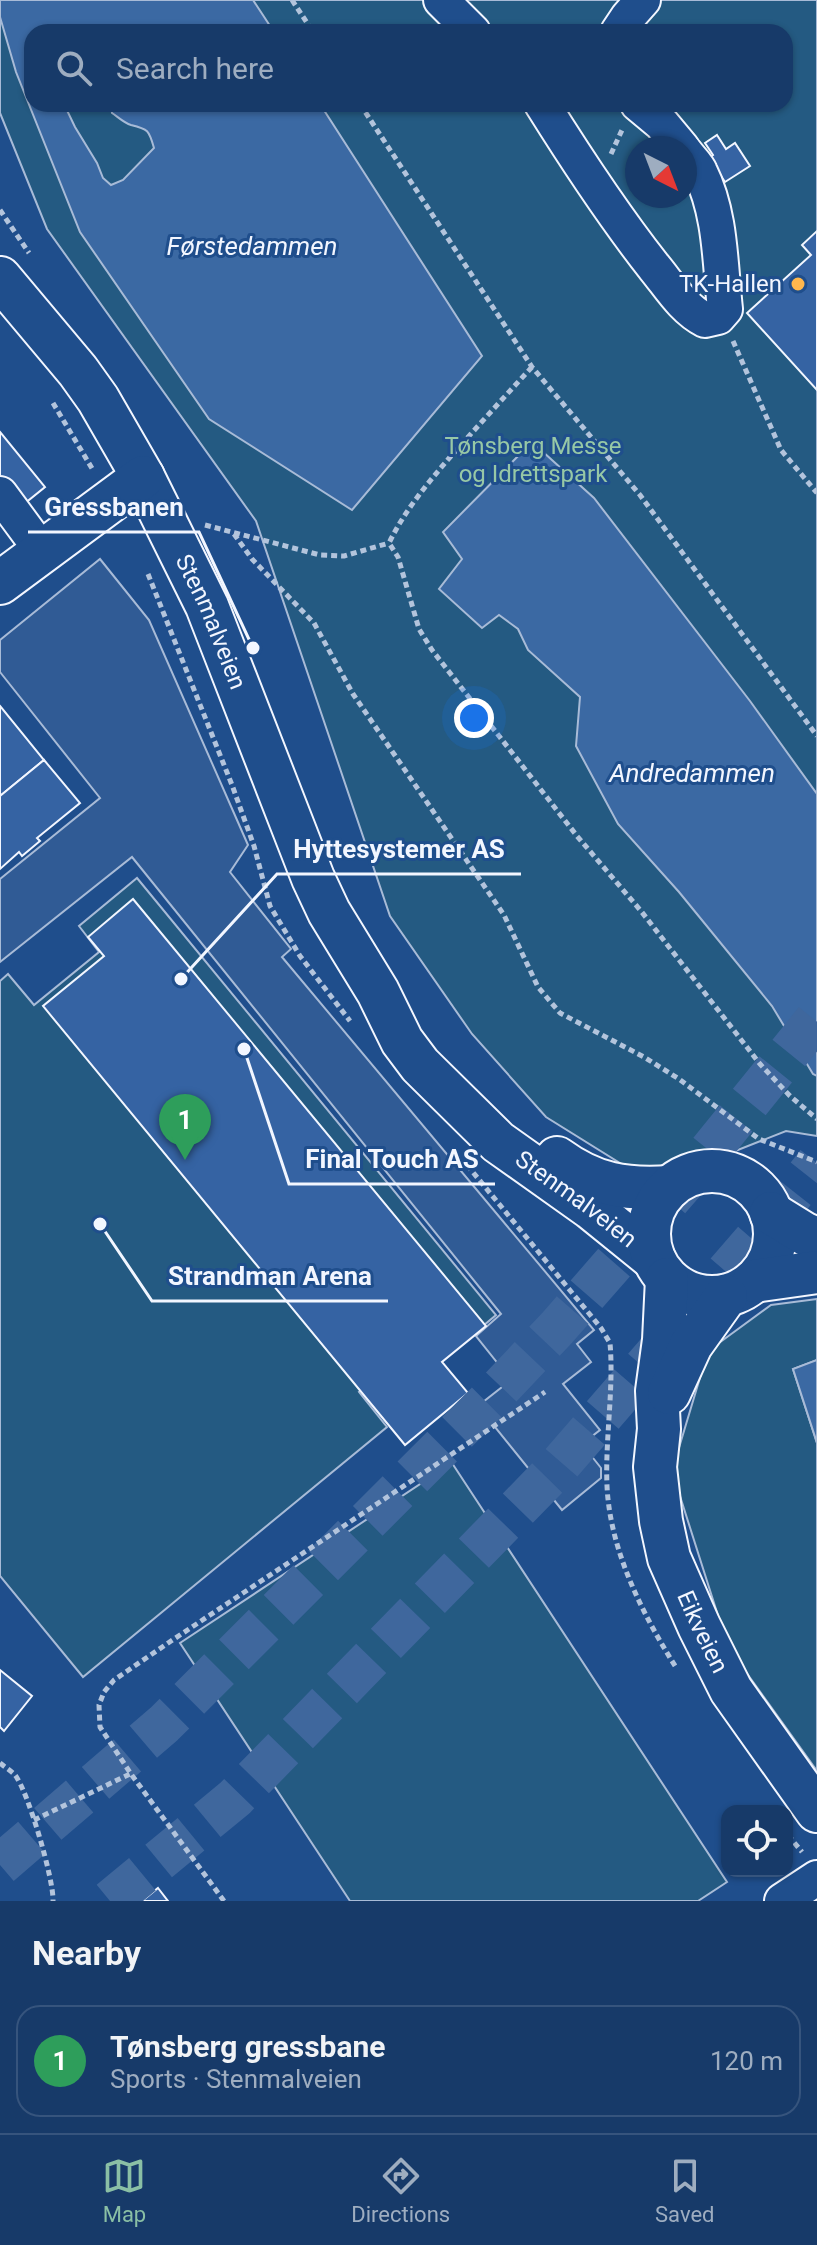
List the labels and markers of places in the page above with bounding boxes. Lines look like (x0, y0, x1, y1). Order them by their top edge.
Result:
place label: TK-Hallen (679, 270, 782, 298)
marker: TK-Hallen (789, 275, 807, 293)
callout: Gressbanen (28, 482, 199, 532)
callout: Hyttesystemer AS (277, 824, 521, 874)
pin: 1 (159, 1094, 211, 1160)
callout: Final Touch AS (289, 1134, 495, 1184)
callout: Strandman Arena (152, 1251, 388, 1301)

